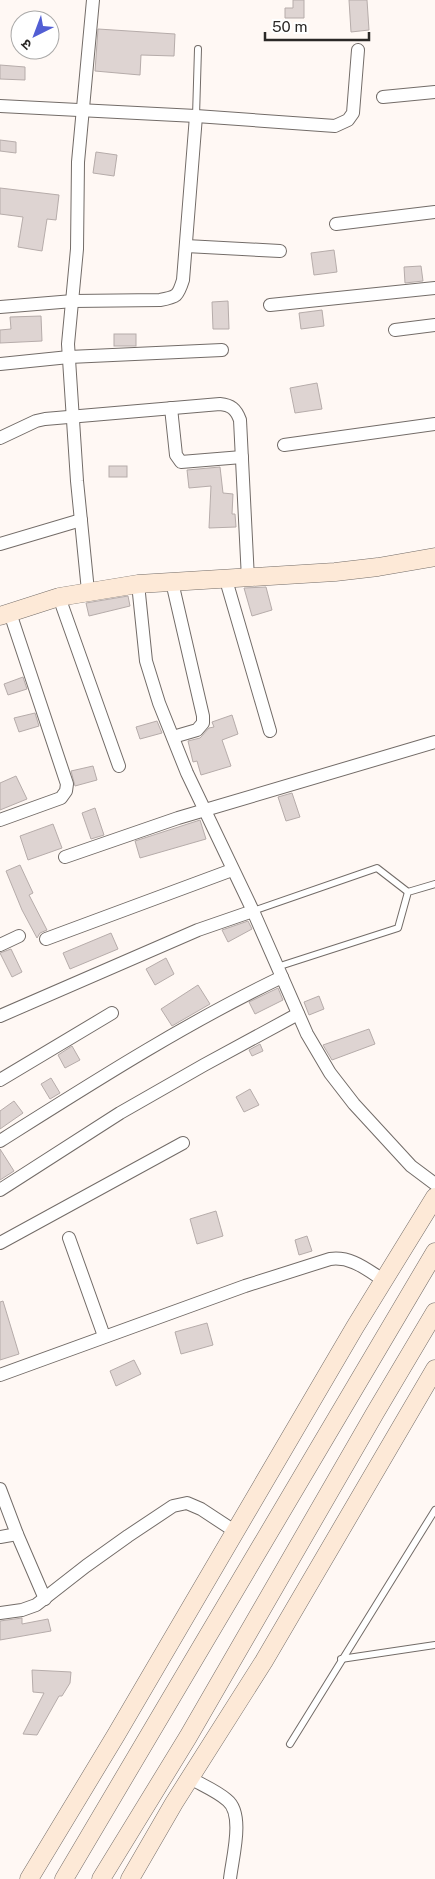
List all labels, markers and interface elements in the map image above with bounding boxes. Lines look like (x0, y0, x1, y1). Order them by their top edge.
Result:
north arrow (10, 10, 60, 60)
scale bar (265, 10, 369, 42)
text: 50 m (272, 18, 307, 35)
text: उ (17, 35, 35, 53)

